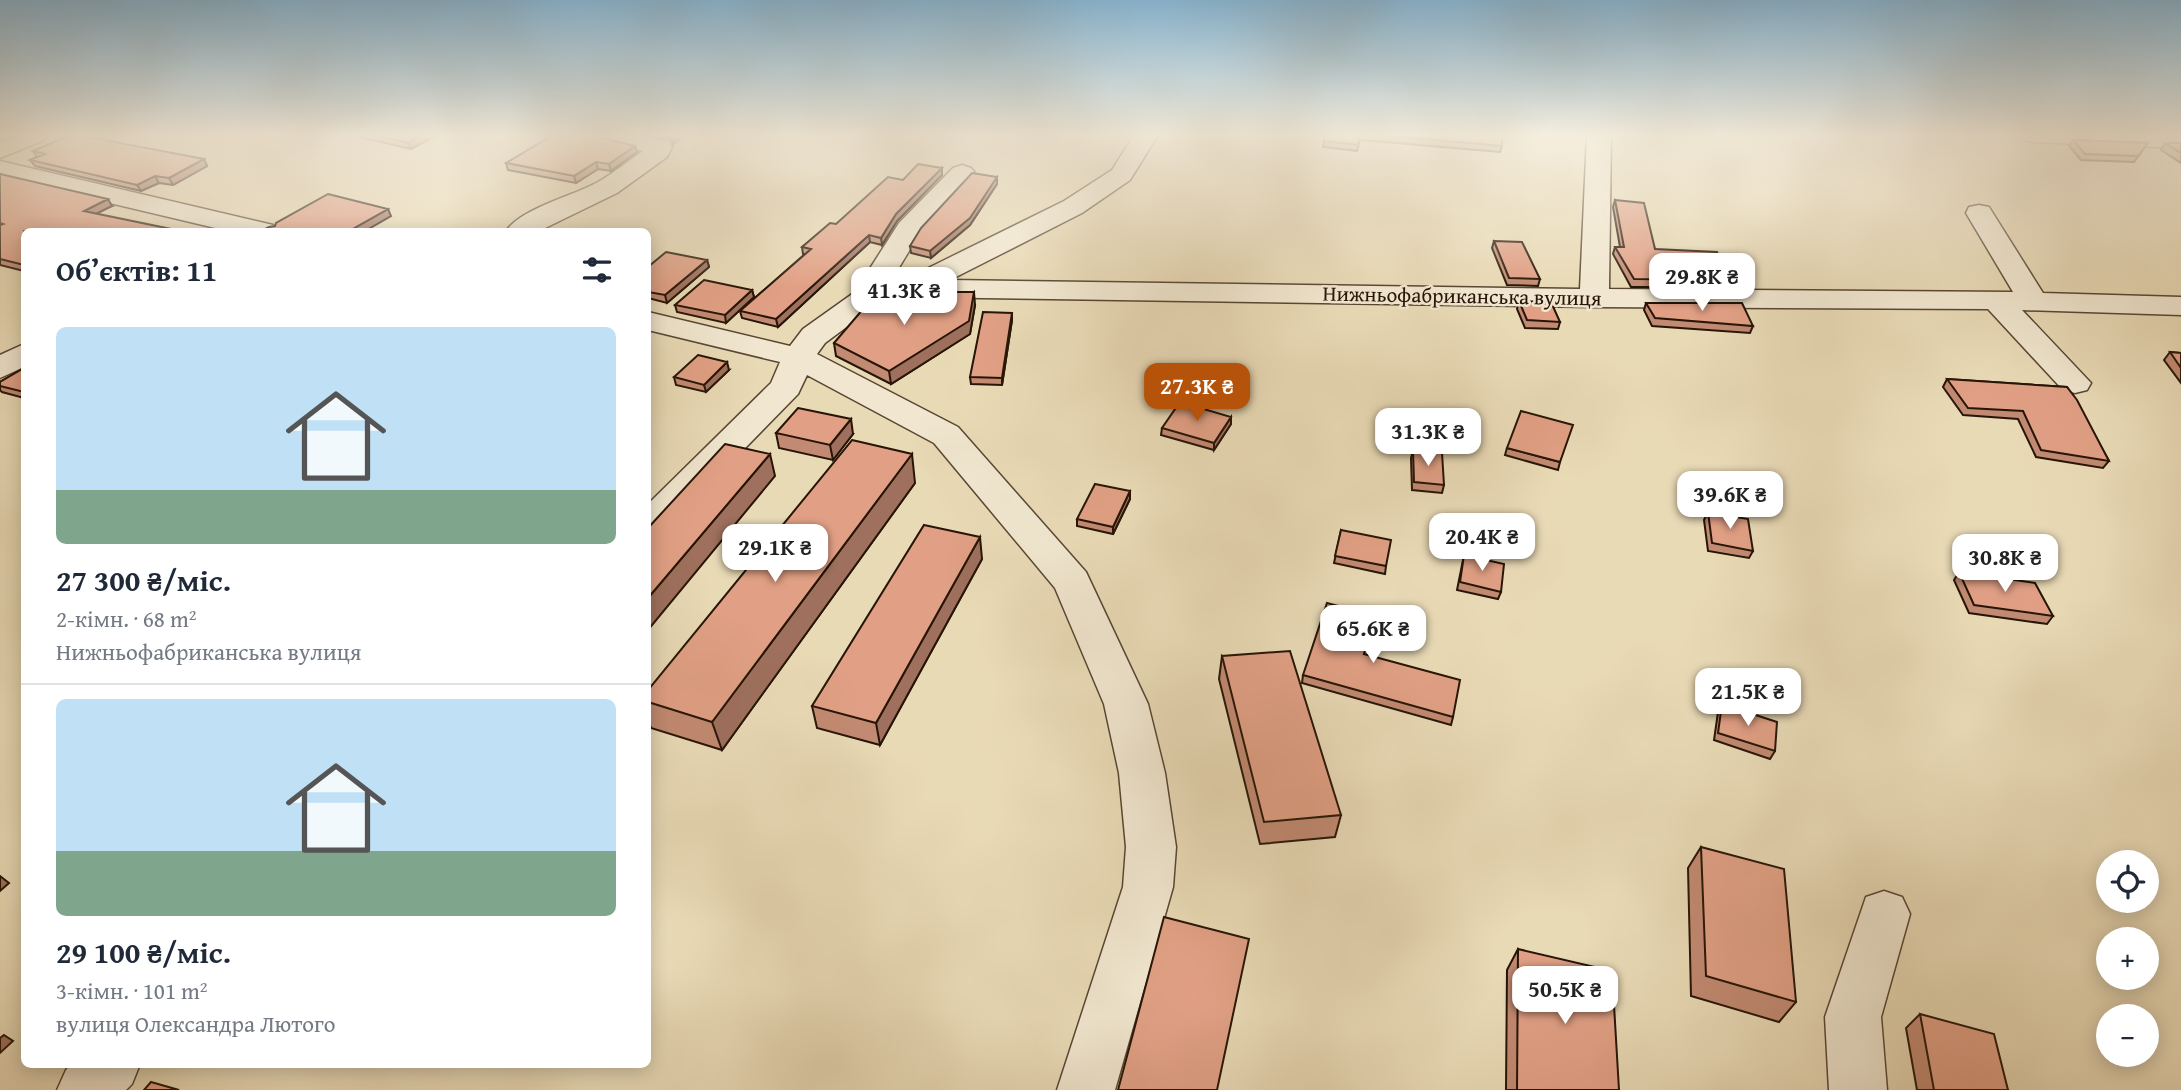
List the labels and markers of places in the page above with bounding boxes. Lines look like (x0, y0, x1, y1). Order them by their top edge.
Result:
pin: 29.8K ₴ (1637, 254, 1767, 313)
pin: 41.3K ₴ (839, 268, 969, 327)
pin: 27.3K ₴ (1132, 364, 1262, 423)
pin: 31.3K ₴ (1363, 408, 1493, 468)
pin: 39.6K ₴ (1665, 472, 1795, 531)
pin: 20.4K ₴ (1417, 514, 1547, 573)
pin: 29.1K ₴ (710, 524, 840, 584)
pin: 30.8K ₴ (1940, 534, 2070, 594)
pin: 65.6K ₴ (1308, 606, 1438, 665)
pin: 21.5K ₴ (1683, 668, 1813, 728)
pin: 50.5K ₴ (1500, 967, 1630, 1026)

